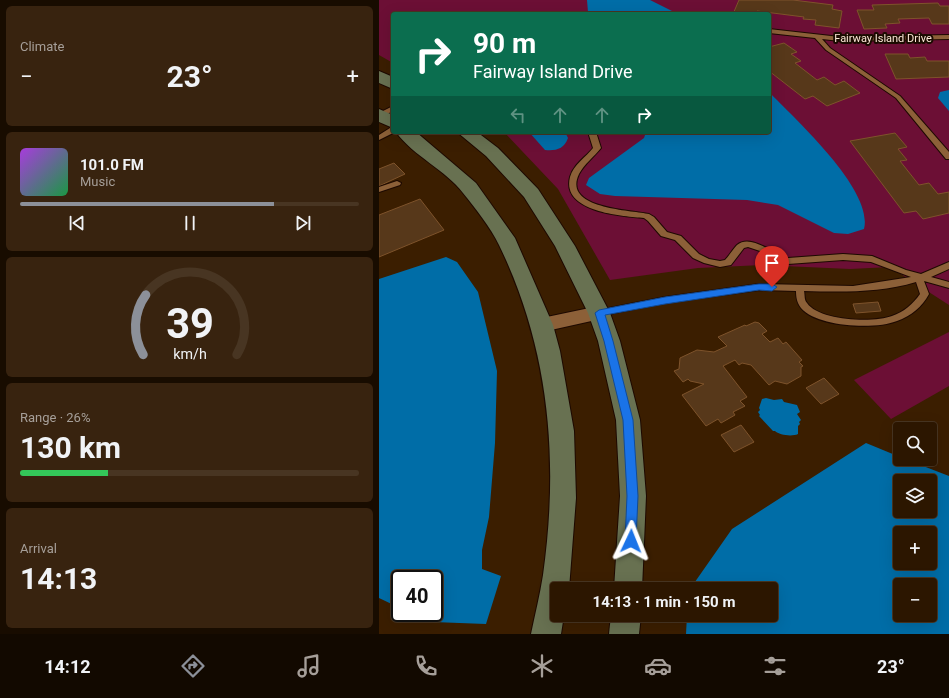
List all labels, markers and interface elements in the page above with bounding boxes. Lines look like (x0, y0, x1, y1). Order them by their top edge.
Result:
text: 90 m (473, 27, 536, 60)
icon: right (407, 28, 459, 80)
street label: Fairway Island Drive (834, 32, 932, 45)
text: Climate (20, 39, 64, 54)
text: 23° (166, 59, 213, 94)
text: Fairway Island Drive (473, 61, 633, 82)
text: − (20, 64, 33, 89)
text: + (347, 64, 359, 89)
icon: left (507, 104, 529, 126)
icon: ahead (549, 104, 571, 126)
icon: ahead (591, 104, 613, 126)
icon: right (633, 104, 655, 126)
text: 101.0 FM (80, 156, 144, 174)
text: Music (80, 174, 115, 189)
icon: previous (66, 212, 88, 234)
icon: pause (179, 212, 201, 234)
icon: next (292, 212, 314, 234)
pin (755, 246, 789, 287)
icon: arrive (761, 252, 783, 274)
text: 39 (166, 299, 213, 348)
text: km/h (173, 346, 206, 362)
text: Range · 26% (20, 410, 90, 425)
map controls (893, 422, 937, 622)
button: search (893, 422, 937, 466)
text: 130 km (20, 430, 121, 465)
button: layers (893, 474, 937, 518)
position arrow (610, 520, 652, 562)
button: + (893, 526, 937, 570)
text: Arrival (20, 541, 57, 556)
text: 14:13 (20, 561, 97, 596)
speed limit sign: 40 (391, 570, 443, 622)
button: − (893, 578, 937, 622)
text: 14:13 · 1 min · 150 m (593, 593, 735, 611)
icon: directions (179, 652, 207, 680)
icon: music (295, 652, 323, 680)
icon: phone (412, 652, 440, 680)
icon: climate (528, 652, 556, 680)
icon: car (644, 652, 672, 680)
icon: filters (761, 652, 789, 680)
text: 14:12 (44, 656, 91, 677)
text: 23° (877, 656, 905, 677)

